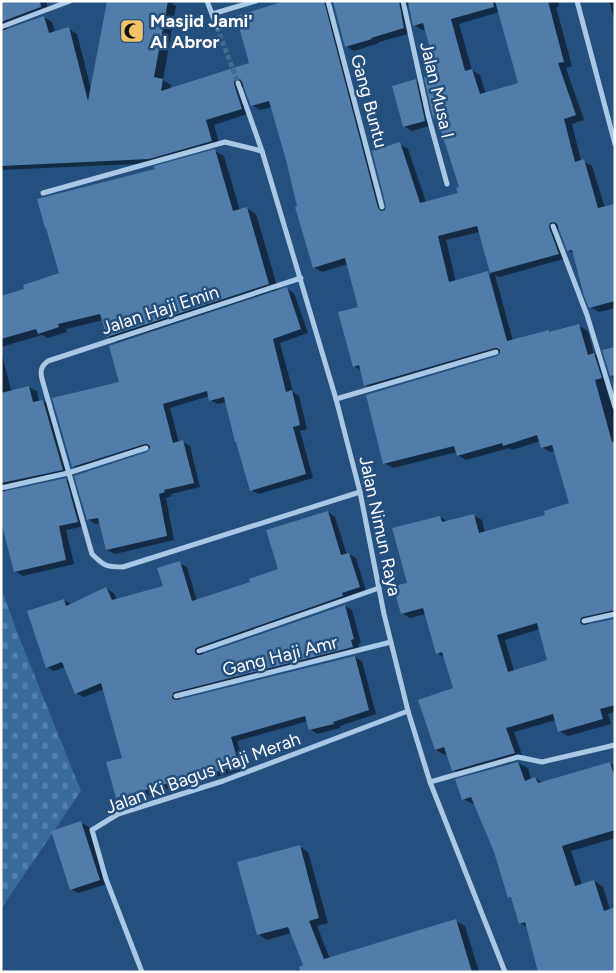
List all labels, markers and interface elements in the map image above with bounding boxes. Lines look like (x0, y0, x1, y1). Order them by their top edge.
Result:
place label: Masjid Jami' Al Abror (150, 10, 253, 53)
mosque icon: Masjid Jami' Al Abror (119, 18, 145, 44)
street label: Jalan Musa I (415, 40, 459, 140)
street label: Gang Buntu (346, 52, 392, 150)
street label: Jalan Haji Emin (98, 281, 222, 339)
street label: Jalan Nimun Raya (354, 454, 406, 598)
street label: Gang Haji Amr (220, 631, 340, 681)
street label: Jalan Ki Bagus Haji Merah (103, 727, 303, 819)

